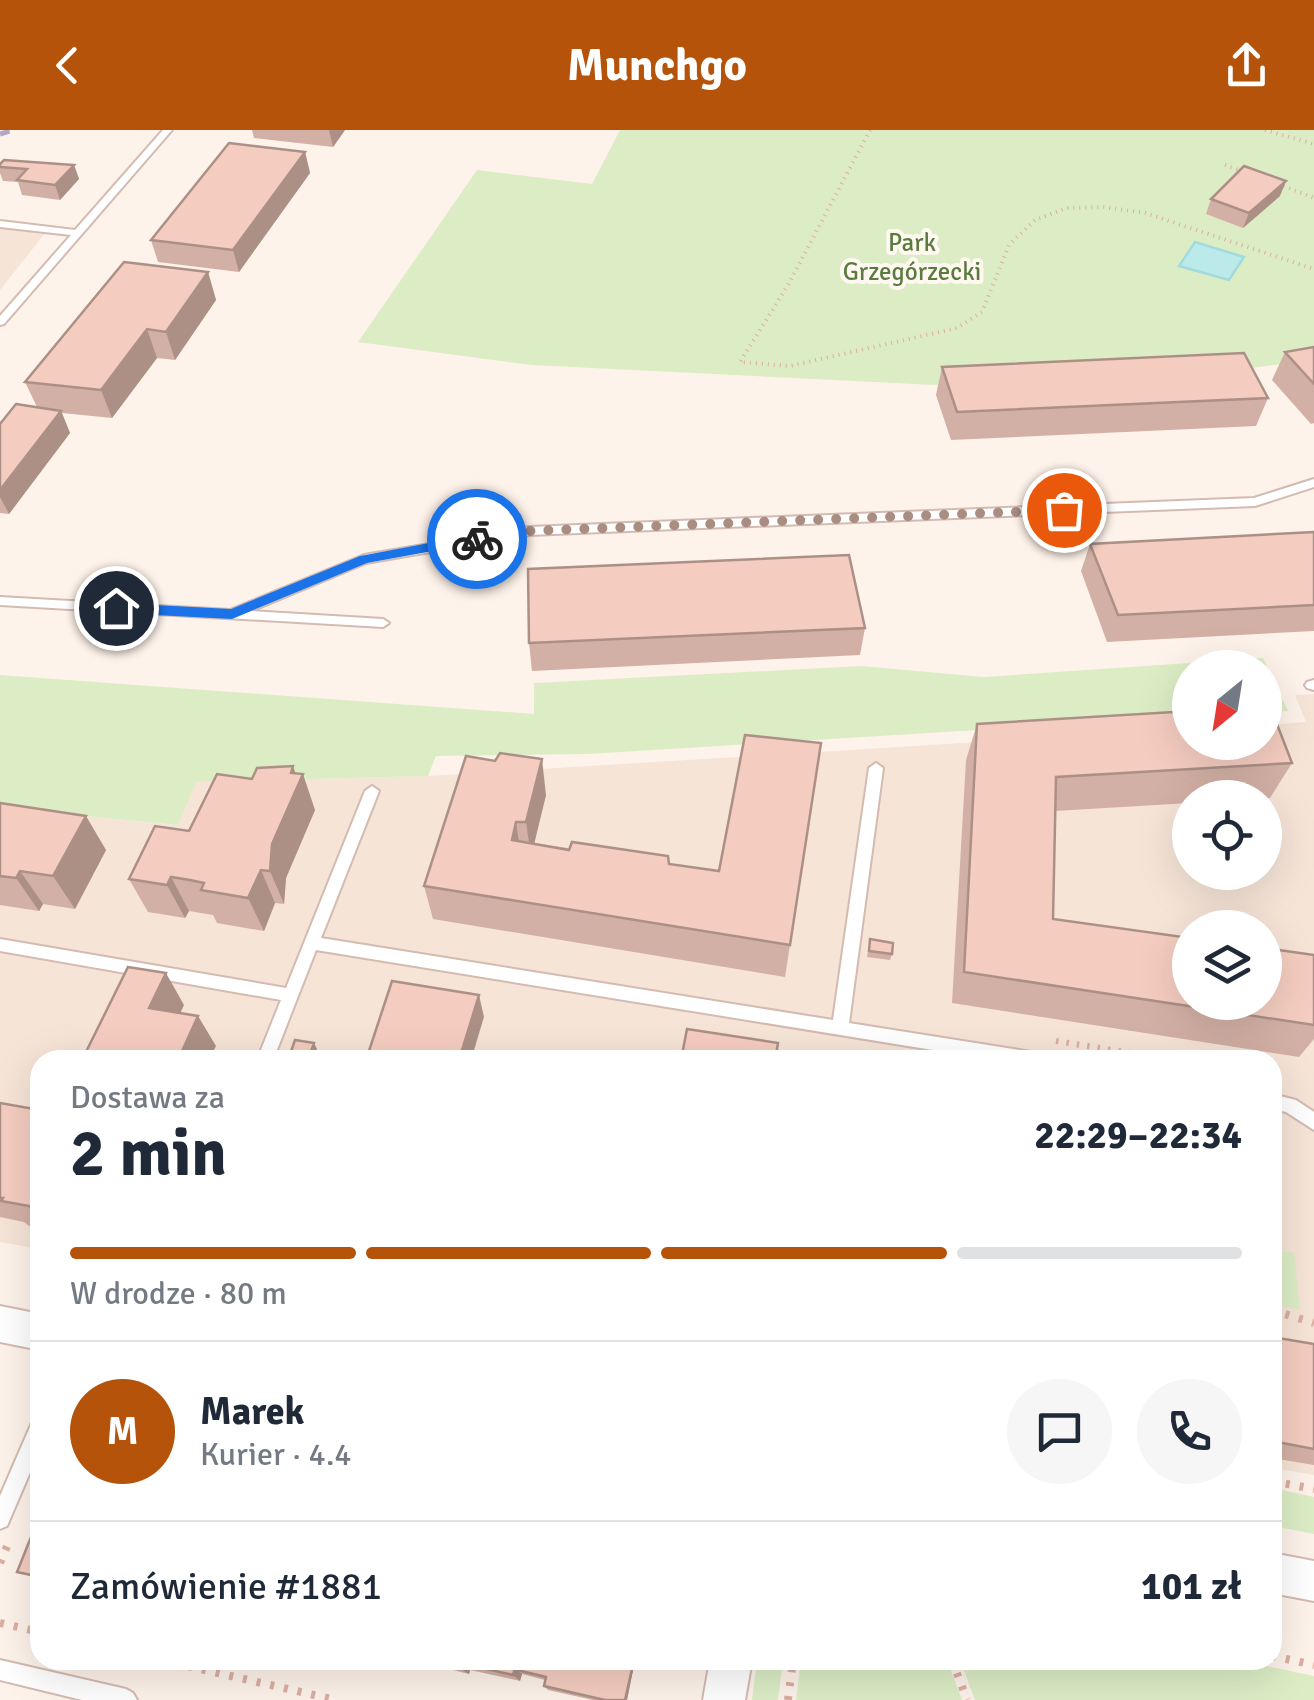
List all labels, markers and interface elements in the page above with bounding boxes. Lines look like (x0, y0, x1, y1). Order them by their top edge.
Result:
icon: back (40, 38, 95, 93)
text: Munchgo (567, 38, 747, 93)
icon: share (1219, 38, 1274, 93)
park label: Park Grzegórzecki (843, 227, 981, 287)
pin (1022, 468, 1107, 553)
icon: bag (1037, 483, 1092, 538)
courier (427, 489, 527, 589)
icon: bike (450, 512, 505, 567)
pin (74, 566, 159, 651)
icon: home (89, 581, 144, 636)
north arrow (1172, 650, 1282, 760)
map controls (1172, 650, 1282, 1020)
button: locate (1172, 780, 1282, 890)
button: layers (1172, 910, 1282, 1020)
text: Dostawa za (70, 1078, 225, 1117)
text: 22:29–22:34 (1034, 1112, 1242, 1159)
text: 2 min (70, 1114, 227, 1194)
text: W drodze · 80 m (70, 1274, 287, 1313)
button: chat (1007, 1379, 1112, 1484)
button: phone (1137, 1379, 1242, 1484)
text: Marek (200, 1388, 304, 1435)
text: M (107, 1408, 138, 1455)
text: Kurier · 4.4 (200, 1435, 352, 1474)
text: Zamówienie #1881 (70, 1563, 382, 1610)
text: 101 zł (1141, 1563, 1242, 1610)

